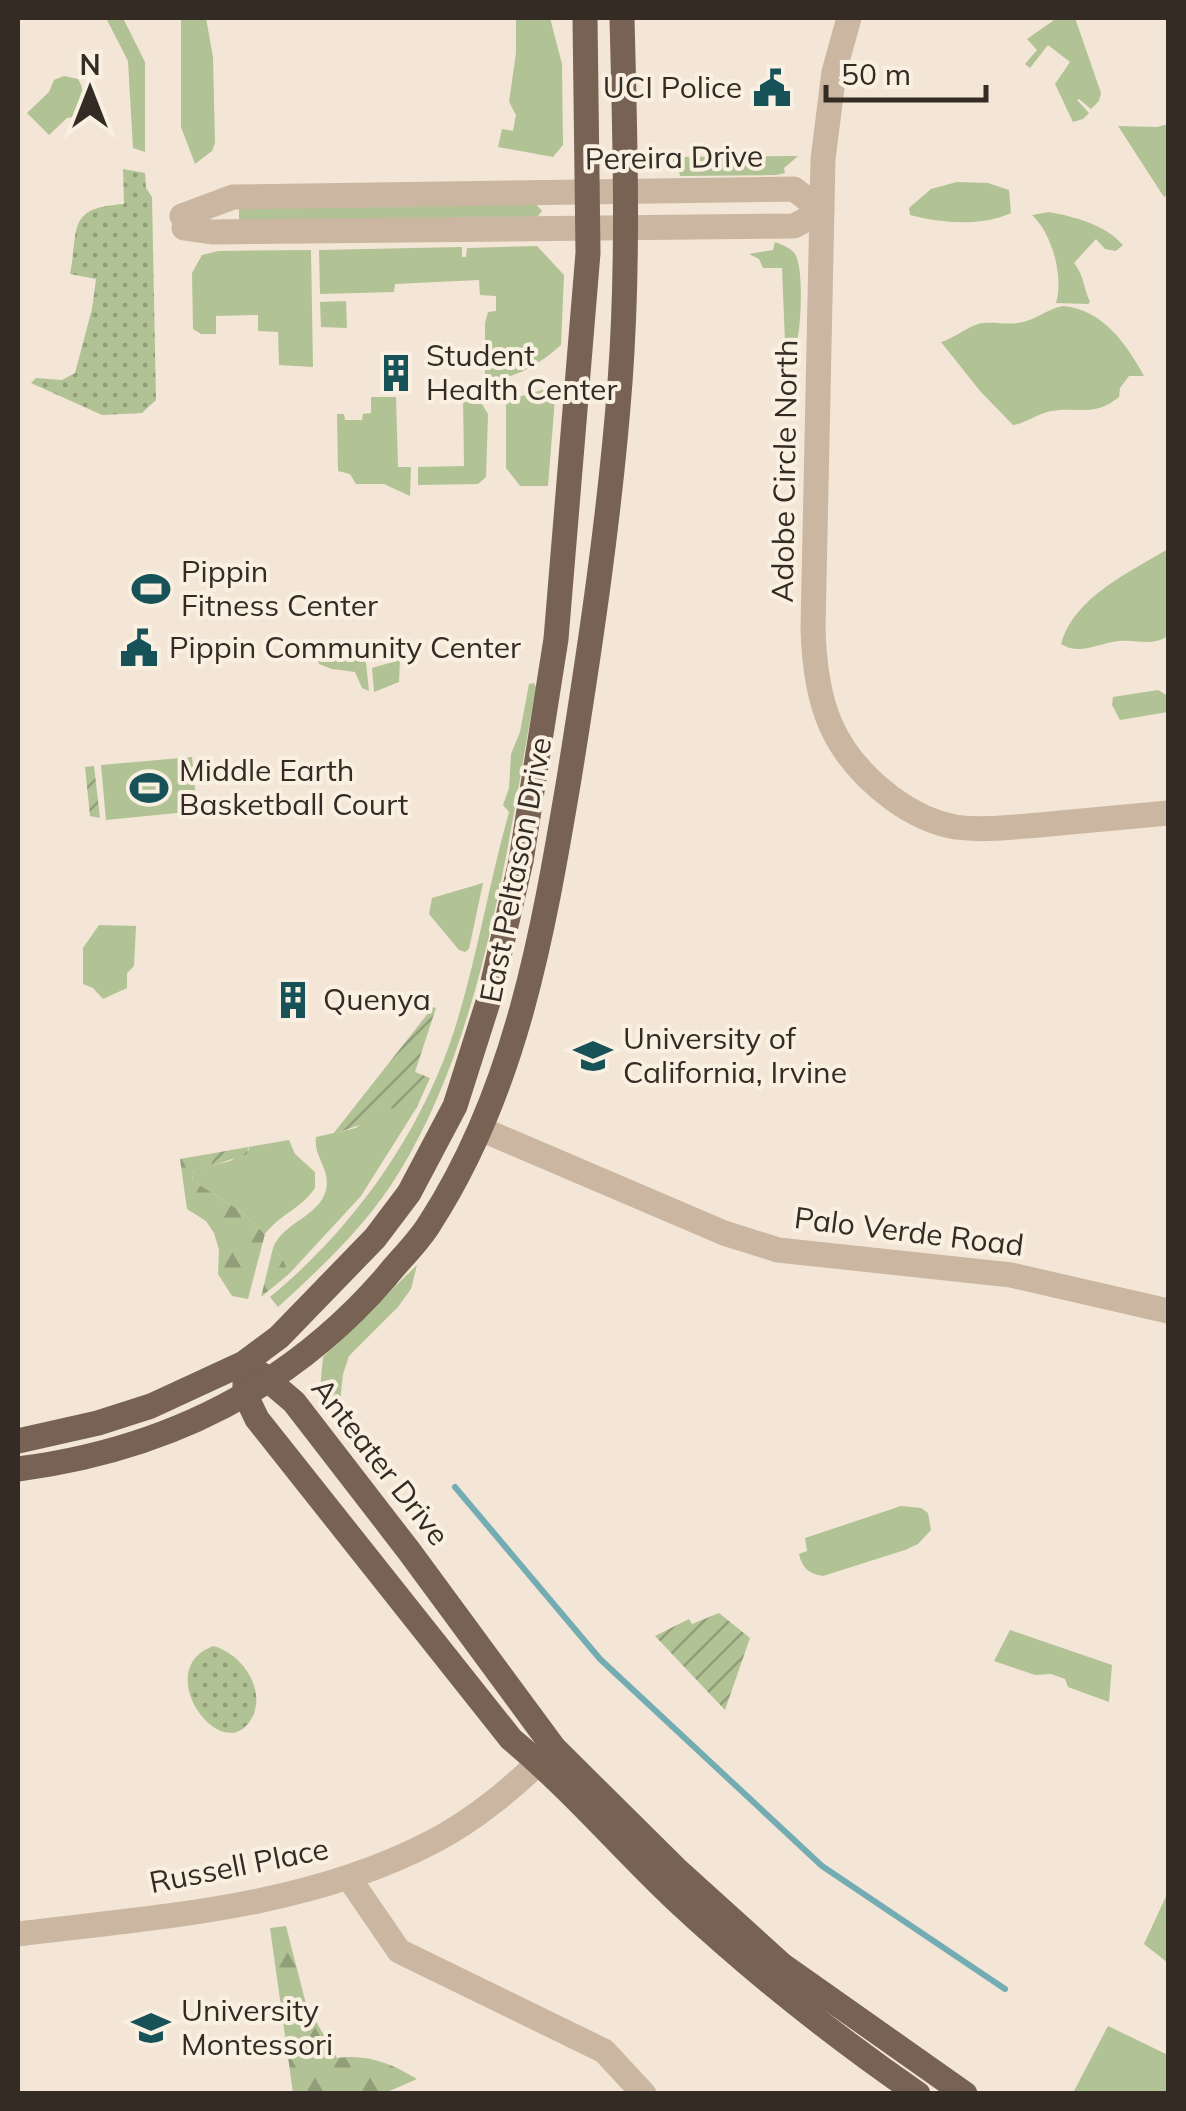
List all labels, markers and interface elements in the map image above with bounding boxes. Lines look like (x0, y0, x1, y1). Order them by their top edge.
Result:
north arrow (40, 40, 140, 140)
scale bar (826, 40, 986, 102)
text: N (79, 47, 101, 82)
text: 50 m (841, 55, 911, 93)
public building icon: UCI Police (751, 67, 793, 109)
place label: UCI Police (603, 68, 742, 106)
street label: Pereira Drive (584, 136, 763, 178)
place label: Student Health Center (426, 336, 617, 408)
street label: Adobe Circle North (763, 339, 805, 603)
building icon: Student Health Center (375, 352, 417, 394)
place label: Pippin Fitness Center (181, 552, 378, 624)
sports icon: Pippin Fitness Center (130, 568, 172, 610)
public building icon: Pippin Community Center (118, 627, 160, 669)
place label: Pippin Community Center (169, 628, 521, 666)
street label: East Peltason Drive (471, 734, 559, 1006)
place label: Middle Earth Basketball Court (179, 751, 408, 823)
sports icon: Middle Earth Basketball Court (128, 767, 170, 809)
building icon: Quenya (272, 979, 314, 1021)
place label: Quenya (323, 980, 431, 1018)
place label: University of California, Irvine (623, 1019, 847, 1091)
school or university icon: University of California, Irvine (572, 1035, 614, 1077)
street label: Palo Verde Road (792, 1198, 1026, 1264)
street label: Anteater Drive (304, 1370, 458, 1553)
street label: Russell Place (146, 1829, 332, 1901)
place label: University Montessori (181, 1991, 333, 2063)
school or university icon: University Montessori (130, 2007, 172, 2049)

